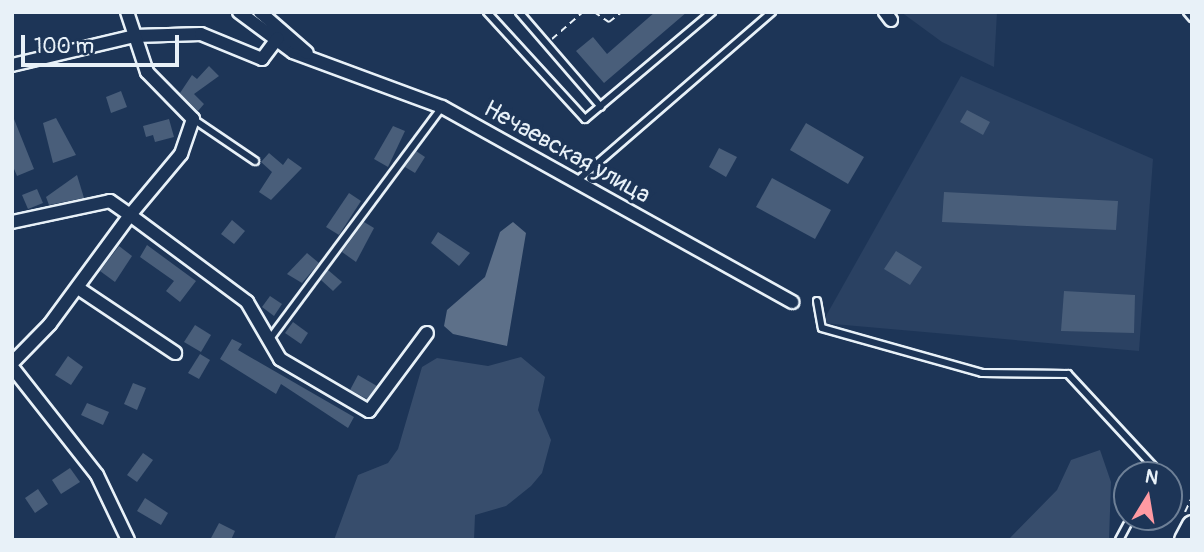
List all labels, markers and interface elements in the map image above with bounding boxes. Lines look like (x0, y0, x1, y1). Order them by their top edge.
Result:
scale bar (24, 21, 182, 65)
text: 100 m (34, 33, 94, 60)
street label: Нечаевская улица (479, 94, 655, 210)
north arrow (1113, 461, 1183, 531)
text: N (1143, 464, 1160, 490)

